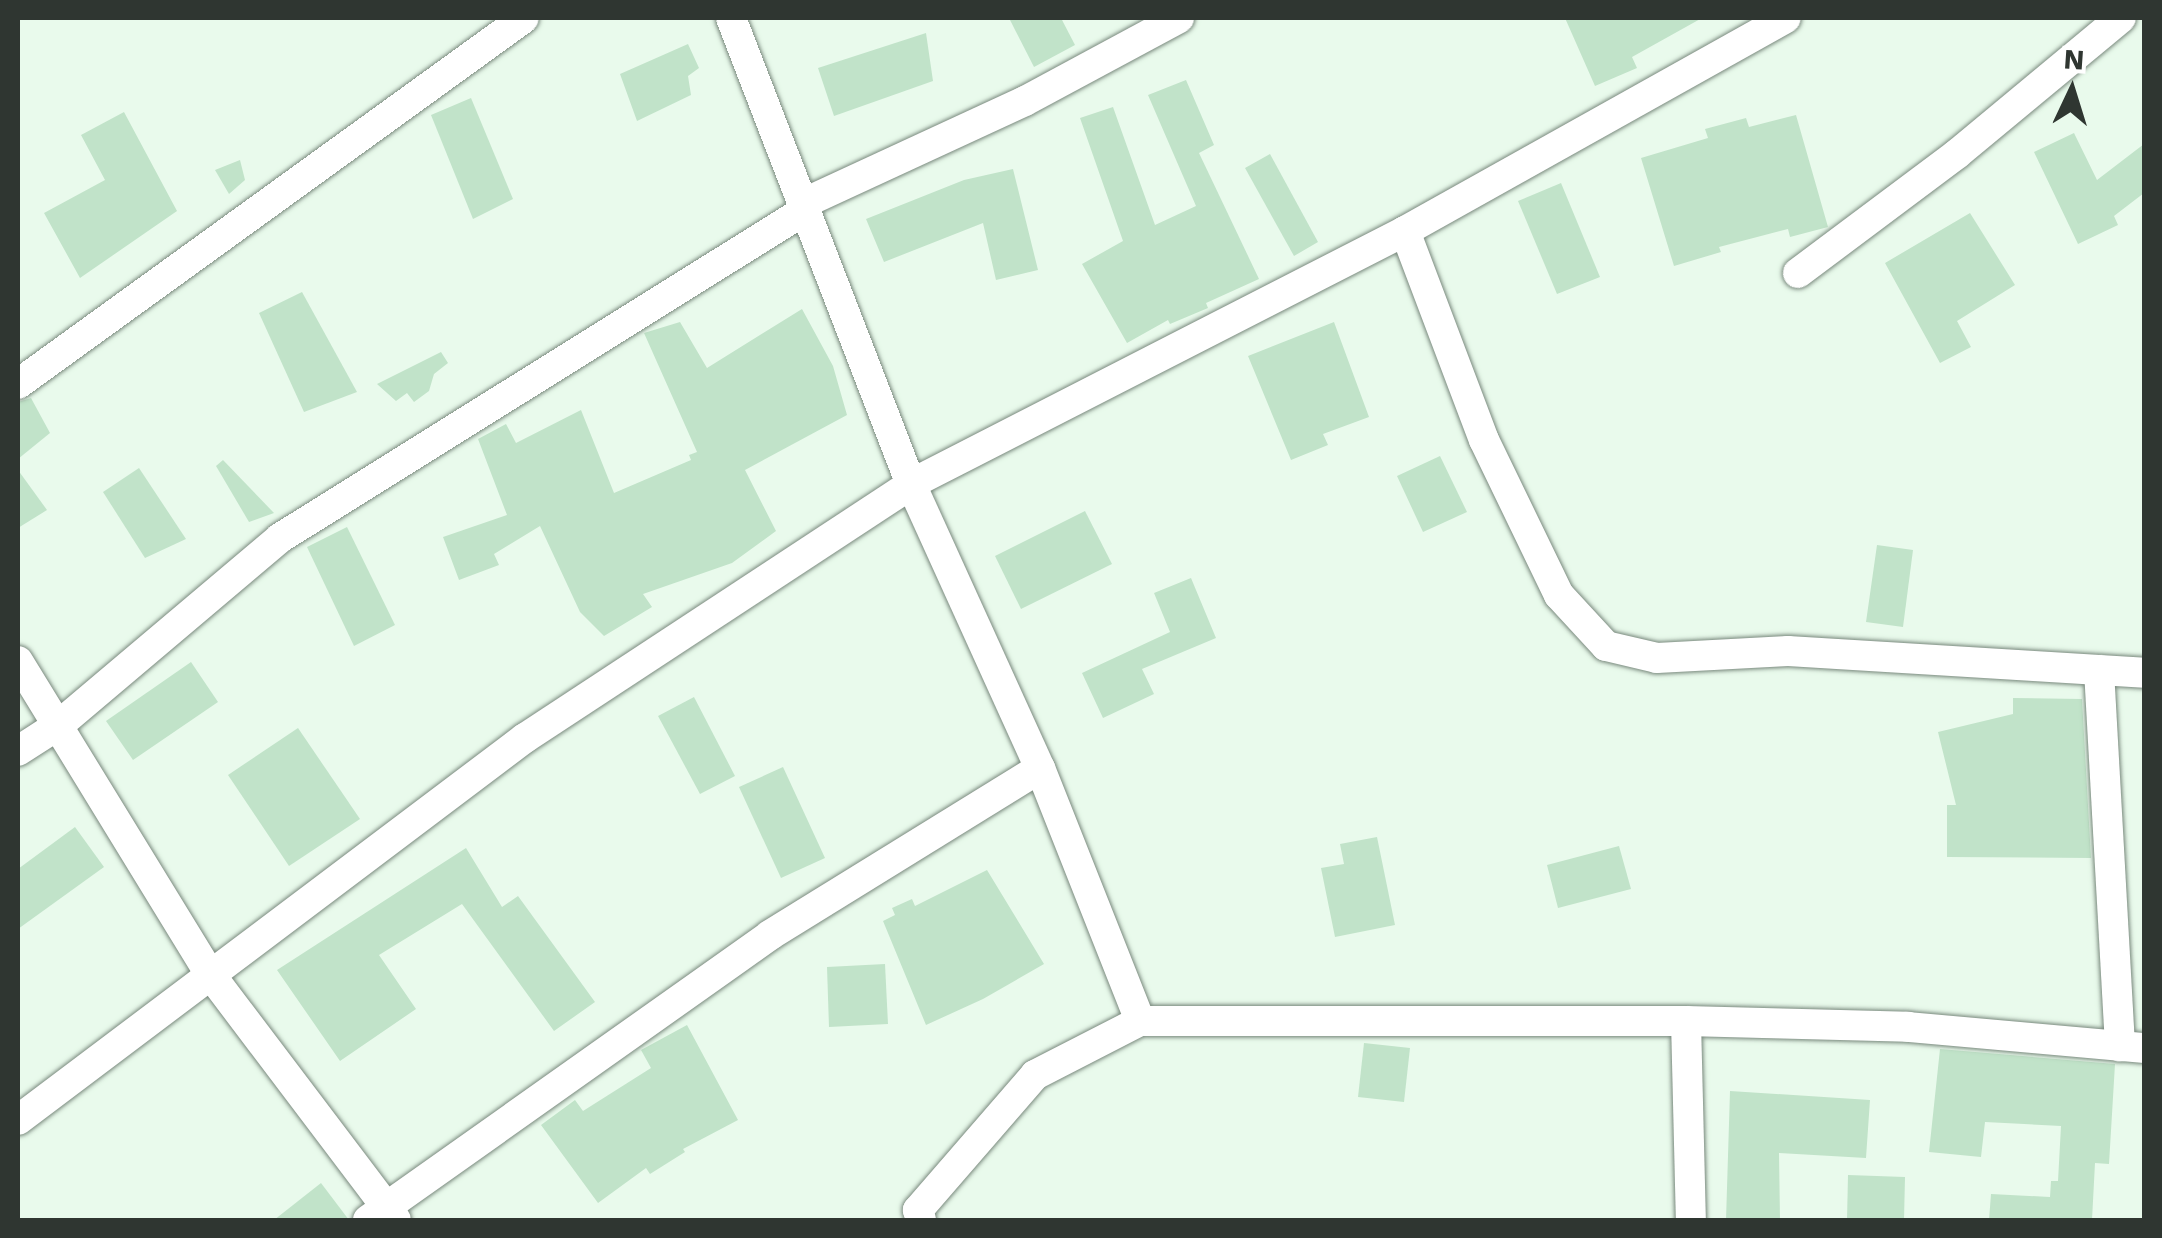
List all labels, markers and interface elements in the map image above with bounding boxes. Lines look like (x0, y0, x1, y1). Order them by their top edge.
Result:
north arrow (2022, 40, 2122, 140)
text: N (2063, 42, 2086, 77)

